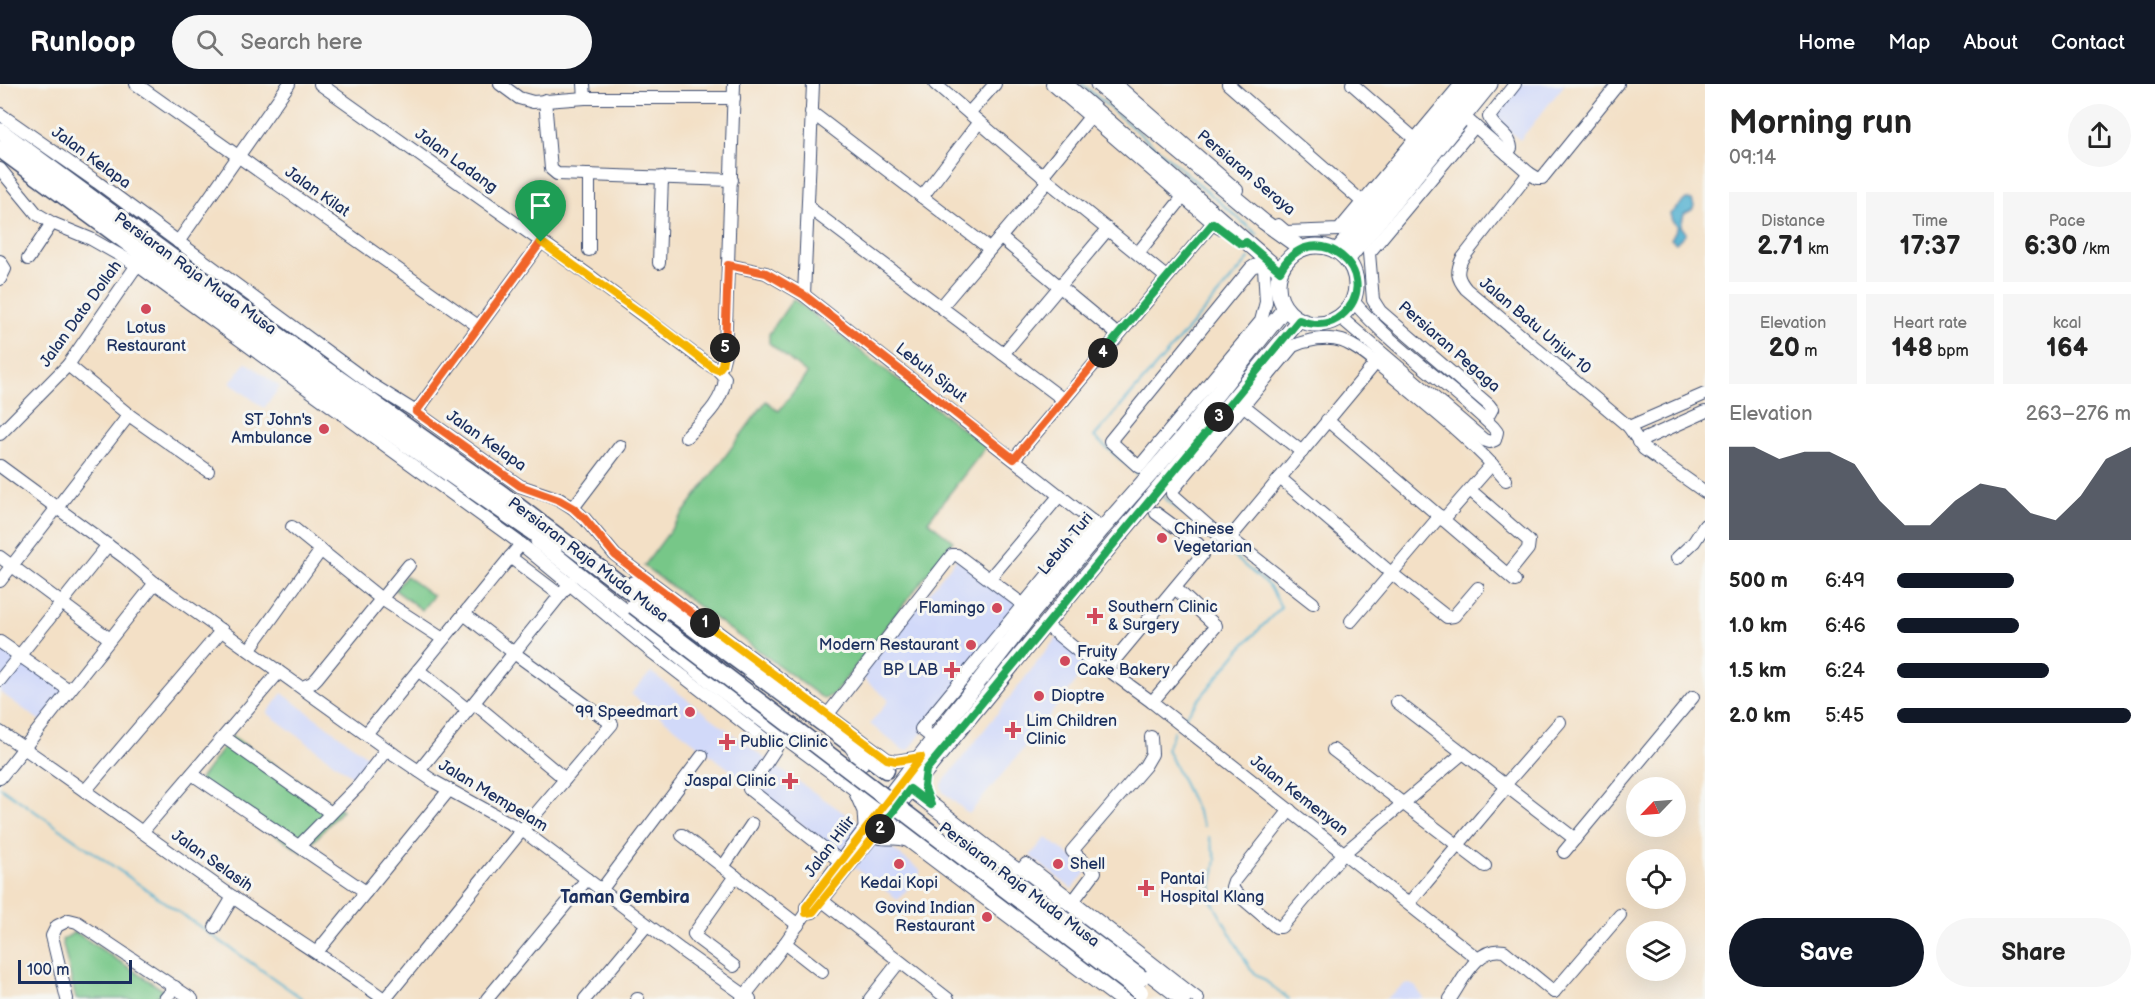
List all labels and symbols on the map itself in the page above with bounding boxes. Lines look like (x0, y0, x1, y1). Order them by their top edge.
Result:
street label: Jalan Kelapa (48, 123, 134, 193)
street label: Jalan Ladang (411, 125, 501, 197)
street label: Persiaran Seraya (1193, 126, 1299, 220)
street label: Jalan Kilat (281, 163, 353, 221)
pin (515, 180, 566, 242)
street label: Persiaran Raja Muda Musa (110, 209, 280, 339)
street label: Jalan Dato Dollah (36, 257, 126, 371)
street label: Jalan Batu Unjur 10 (1475, 274, 1595, 378)
street label: Persiaran Pegaga (1394, 298, 1504, 396)
marker: Lotus Restaurant (139, 302, 153, 316)
place label: Lotus Restaurant (106, 319, 186, 356)
pin: 5 (710, 333, 740, 363)
pin: 4 (1088, 338, 1118, 368)
street label: Lebuh Siput (892, 339, 970, 407)
pin: 3 (1204, 402, 1234, 432)
street label: Jalan Kelapa (442, 406, 530, 476)
place label: ST John's Ambulance (232, 411, 313, 448)
marker: ST John's Ambulance (317, 422, 331, 436)
street label: Persiaran Raja Muda Musa (504, 493, 672, 627)
street label: Lebuh Turi (1034, 509, 1098, 579)
place label: Chinese Vegetarian (1174, 520, 1252, 557)
marker: Chinese Vegetarian (1155, 531, 1169, 545)
place label: Southern Clinic & Surgery (1108, 598, 1218, 635)
place label: Flamingo (919, 599, 985, 618)
marker: Flamingo (990, 601, 1004, 615)
marker: Southern Clinic & Surgery (1086, 607, 1104, 625)
pin: 1 (690, 608, 720, 638)
place label: Modern Restaurant (819, 636, 959, 655)
marker: Modern Restaurant (964, 638, 978, 652)
place label: Fruity Cake Bakery (1077, 643, 1170, 680)
marker: Fruity Cake Bakery (1058, 654, 1072, 668)
place label: BP LAB (883, 661, 938, 680)
marker: BP LAB (943, 661, 961, 679)
place label: Dioptre (1051, 687, 1105, 706)
marker: Dioptre (1032, 689, 1046, 703)
place label: 99 Speedmart (575, 703, 678, 722)
marker: 99 Speedmart (683, 705, 697, 719)
place label: Lim Children Clinic (1026, 712, 1117, 749)
marker: Lim Children Clinic (1004, 721, 1022, 739)
marker: Public Clinic (718, 733, 736, 751)
place label: Public Clinic (740, 733, 828, 752)
street label: Jalan Kemenyan (1246, 752, 1352, 840)
street label: Jalan Mempelam (435, 756, 551, 836)
place label: Jaspal Clinic (685, 772, 776, 791)
marker: Jaspal Clinic (781, 772, 799, 790)
north arrow (1626, 777, 1686, 837)
street label: Jalan Hilir (801, 813, 859, 881)
pin: 2 (865, 814, 895, 844)
street label: Persiaran Raja Muda Musa (935, 818, 1103, 952)
street label: Jalan Selasih (168, 826, 256, 896)
place label: Shell (1070, 855, 1105, 874)
marker: Kedai Kopi (892, 857, 906, 871)
marker: Shell (1051, 857, 1065, 871)
place label: Pantai Hospital Klang (1160, 870, 1264, 907)
place label: Kedai Kopi (860, 874, 938, 893)
marker: Pantai Hospital Klang (1137, 879, 1155, 897)
district label: Taman Gembira (560, 887, 690, 908)
place label: Govind Indian Restaurant (875, 899, 975, 936)
marker: Govind Indian Restaurant (980, 910, 994, 924)
scale bar (18, 957, 132, 984)

